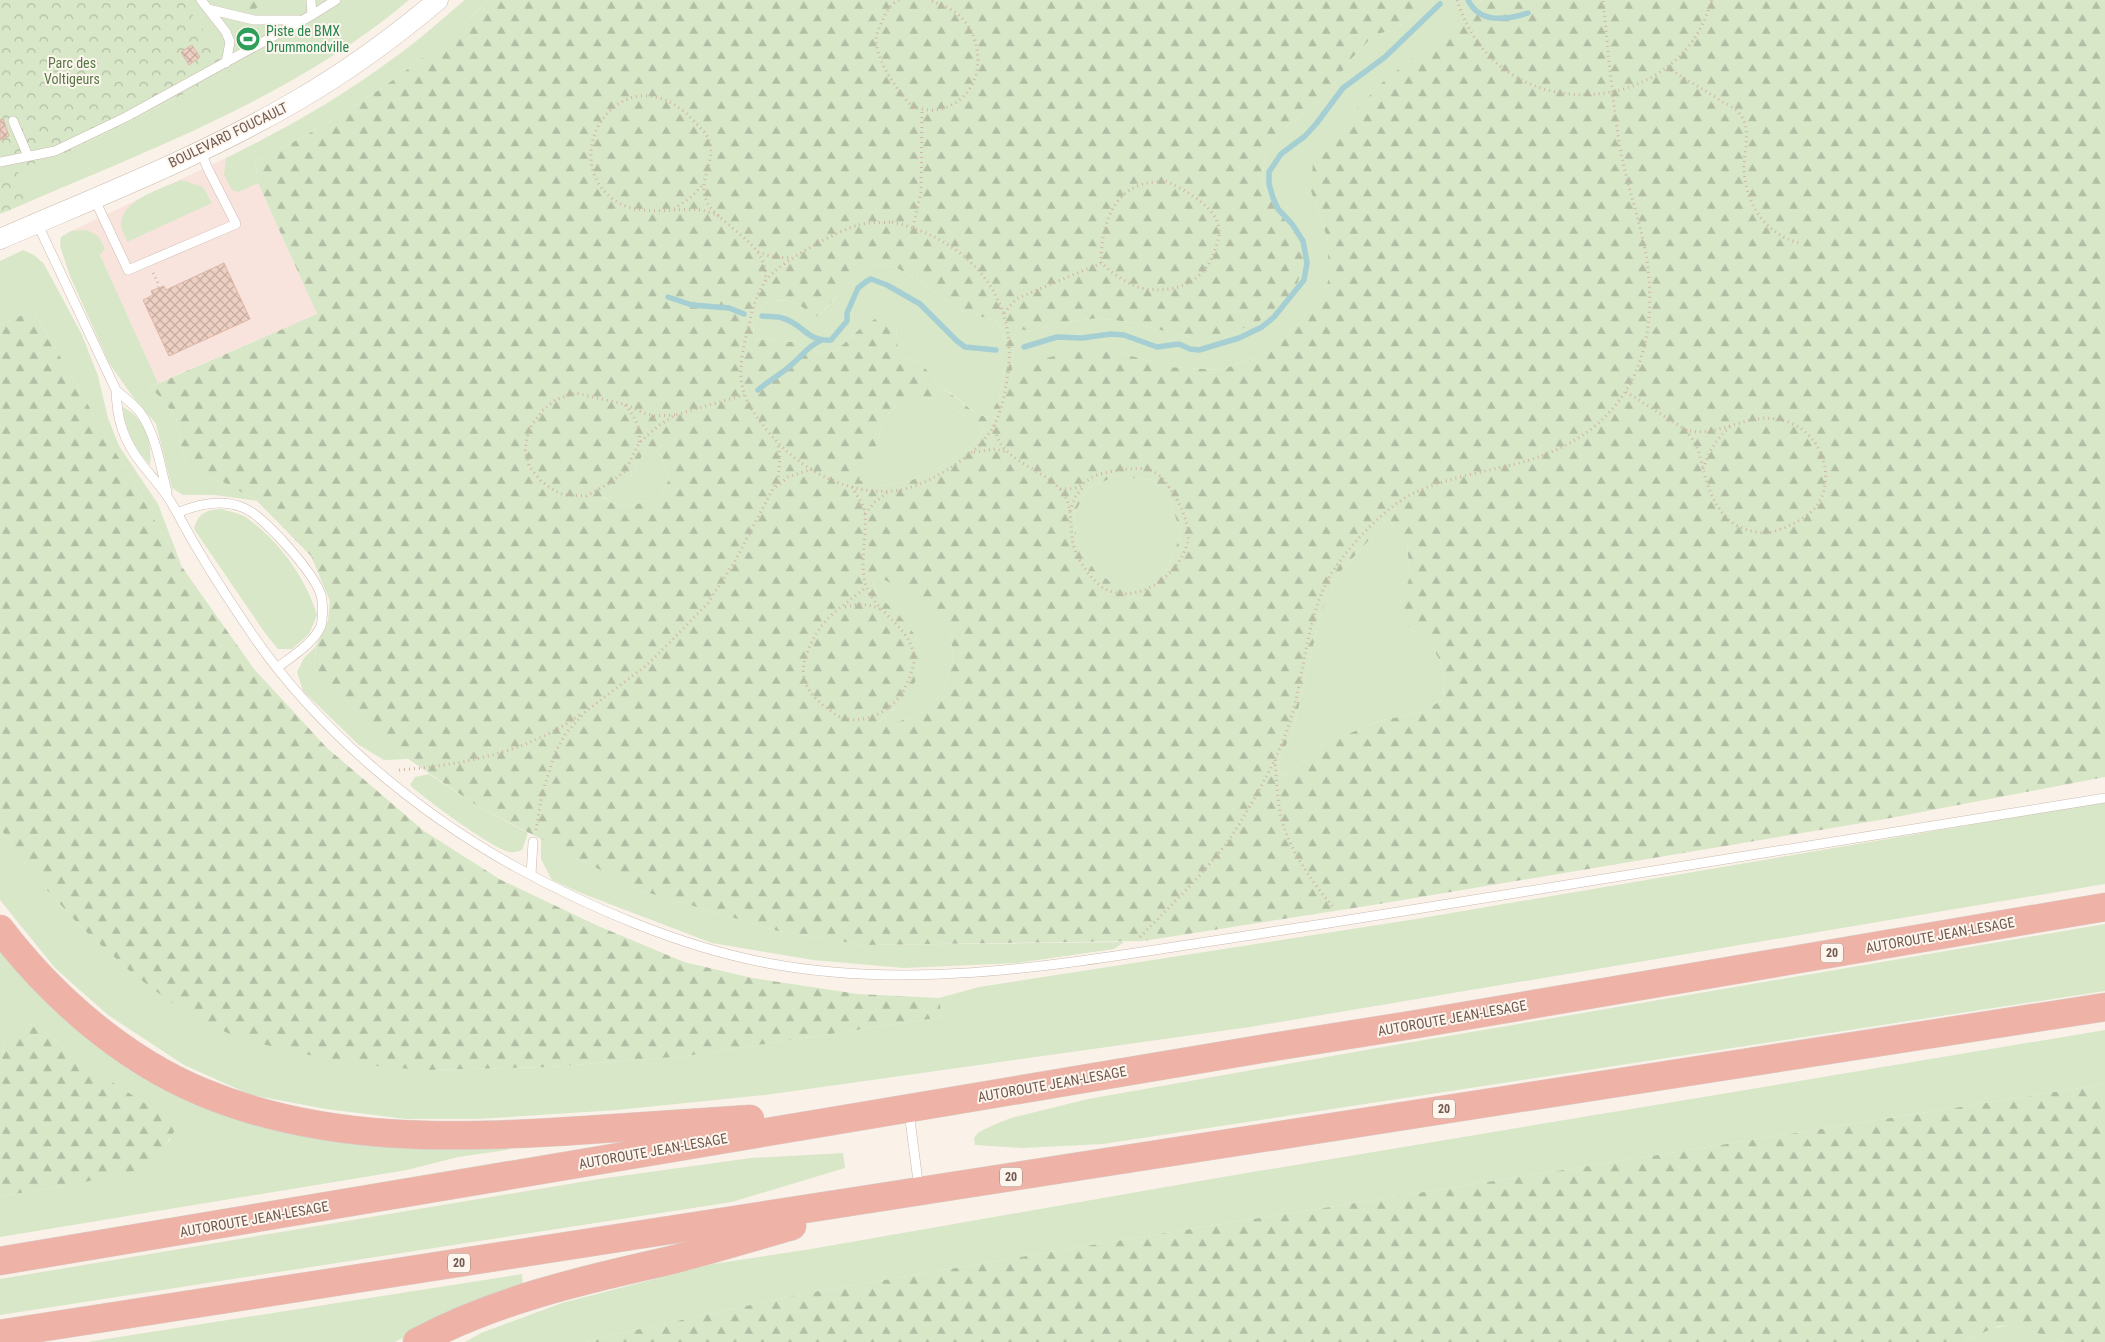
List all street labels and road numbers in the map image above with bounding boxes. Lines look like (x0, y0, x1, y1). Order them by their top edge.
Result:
street label: BOULEVARD FOUCAULT (166, 99, 290, 171)
street label: AUTOROUTE JEAN-LESAGE (1864, 914, 2016, 956)
road number: 20 (1821, 944, 1843, 962)
street label: AUTOROUTE JEAN-LESAGE (1376, 997, 1528, 1039)
street label: AUTOROUTE JEAN-LESAGE (976, 1063, 1128, 1105)
road number: 20 (1433, 1100, 1455, 1118)
street label: AUTOROUTE JEAN-LESAGE (577, 1130, 729, 1172)
road number: 20 (1000, 1168, 1022, 1186)
street label: AUTOROUTE JEAN-LESAGE (178, 1198, 330, 1240)
road number: 20 (448, 1254, 470, 1272)

